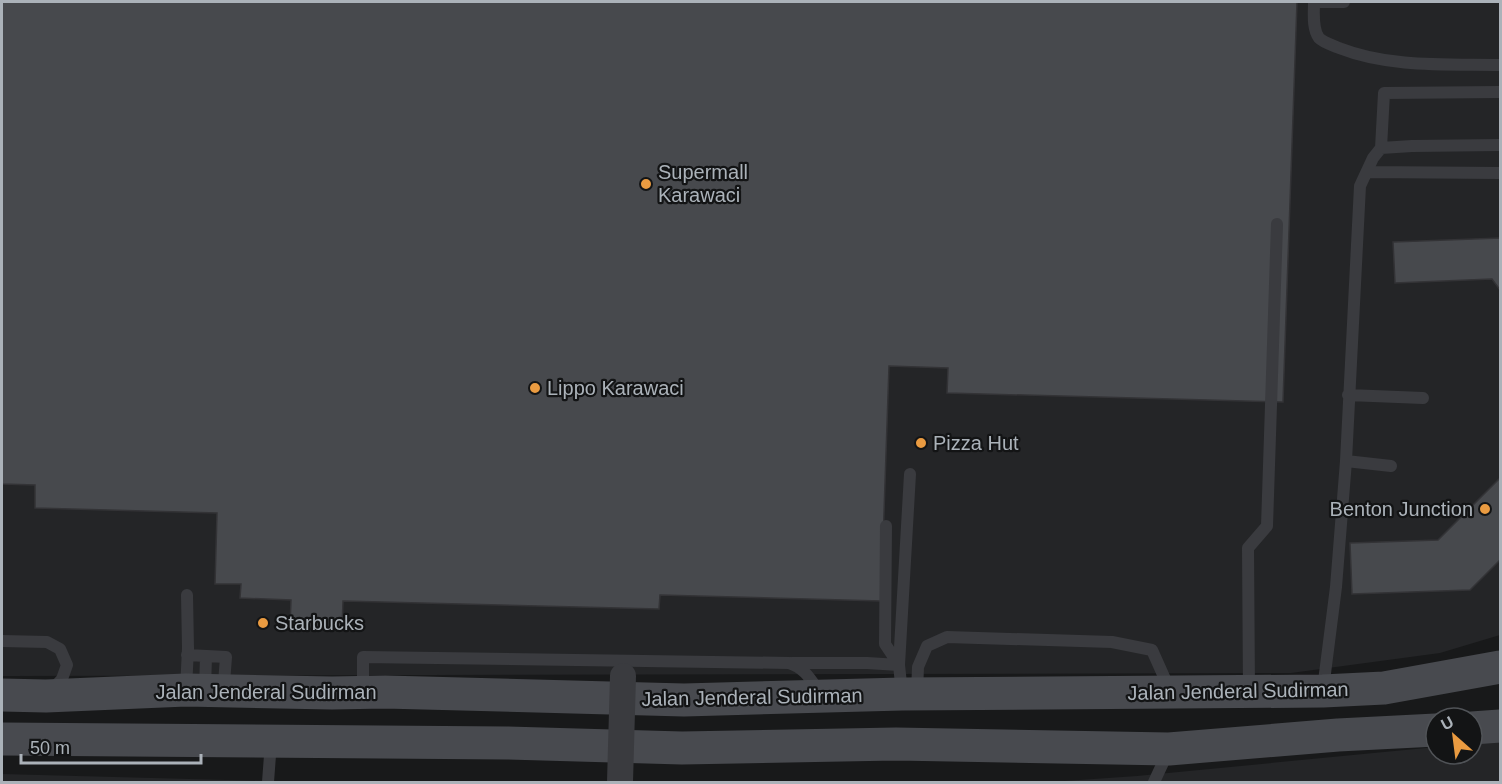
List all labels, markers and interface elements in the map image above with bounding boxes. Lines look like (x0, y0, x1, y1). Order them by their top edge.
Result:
place label: Supermall Karawaci (658, 161, 748, 206)
marker: Supermall Karawaci (639, 177, 653, 191)
place label: Lippo Karawaci (547, 377, 684, 399)
marker: Lippo Karawaci (528, 381, 542, 395)
place label: Pizza Hut (933, 432, 1019, 454)
marker: Pizza Hut (914, 436, 928, 450)
place label: Benton Junction (1330, 498, 1473, 520)
marker: Benton Junction (1478, 502, 1492, 516)
place label: Starbucks (275, 612, 364, 634)
marker: Starbucks (256, 616, 270, 630)
street label: Jalan Jenderal Sudirman (1127, 678, 1349, 704)
street label: Jalan Jenderal Sudirman (155, 681, 377, 703)
street label: Jalan Jenderal Sudirman (641, 684, 863, 710)
north arrow (1424, 706, 1484, 766)
text: U (1438, 713, 1456, 733)
scale bar (21, 727, 201, 765)
text: 50 m (30, 738, 70, 758)

